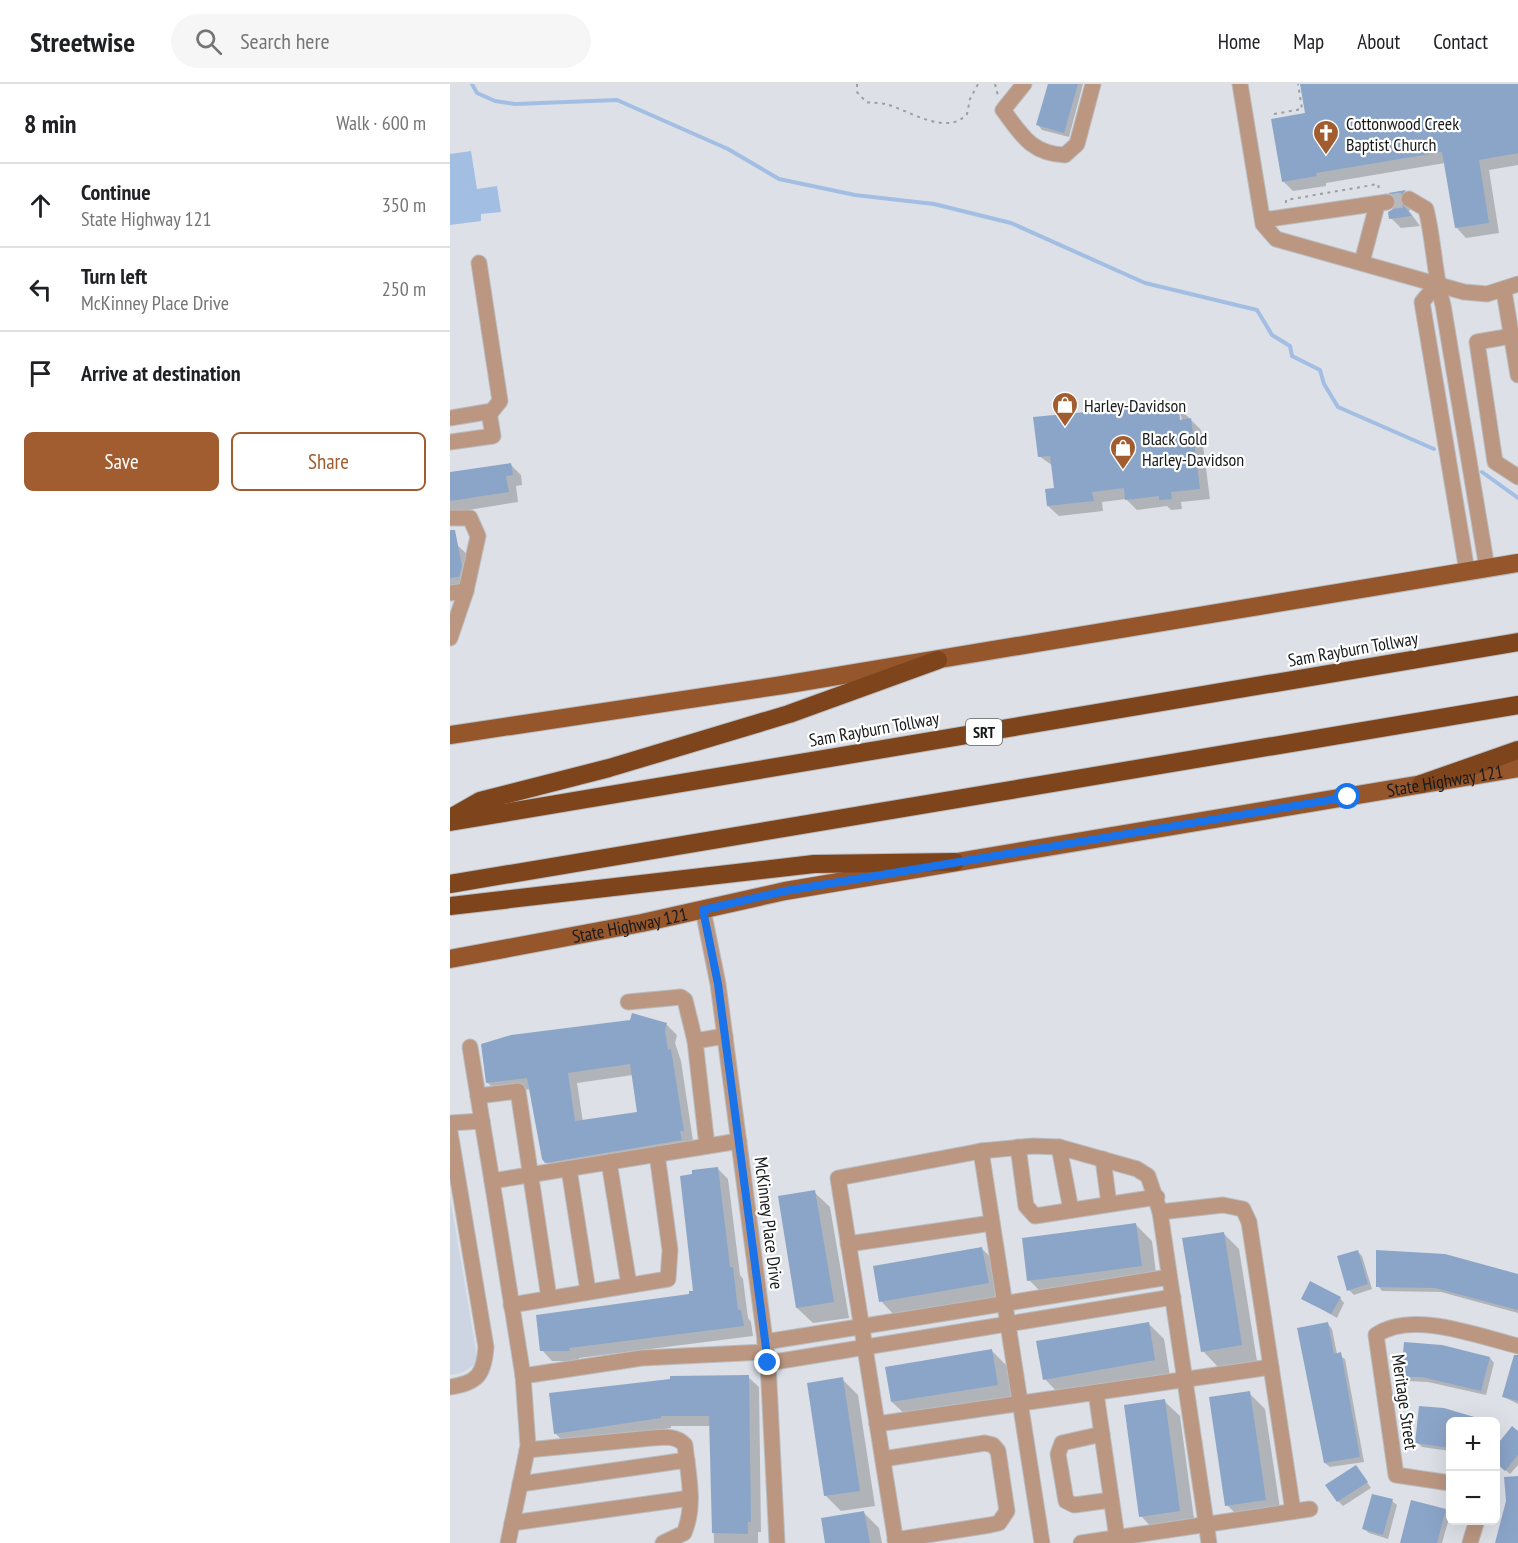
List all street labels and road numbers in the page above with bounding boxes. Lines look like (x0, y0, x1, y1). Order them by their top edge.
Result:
street label: Sam Rayburn Tollway (1286, 626, 1420, 672)
street label: Sam Rayburn Tollway (807, 706, 941, 752)
road number: SRT (966, 719, 1002, 745)
street label: State Highway 121 (1385, 759, 1505, 801)
street label: State Highway 121 (570, 902, 690, 947)
street label: McKinney Place Drive (749, 1155, 789, 1291)
street label: Meritage Street (1387, 1353, 1423, 1451)

